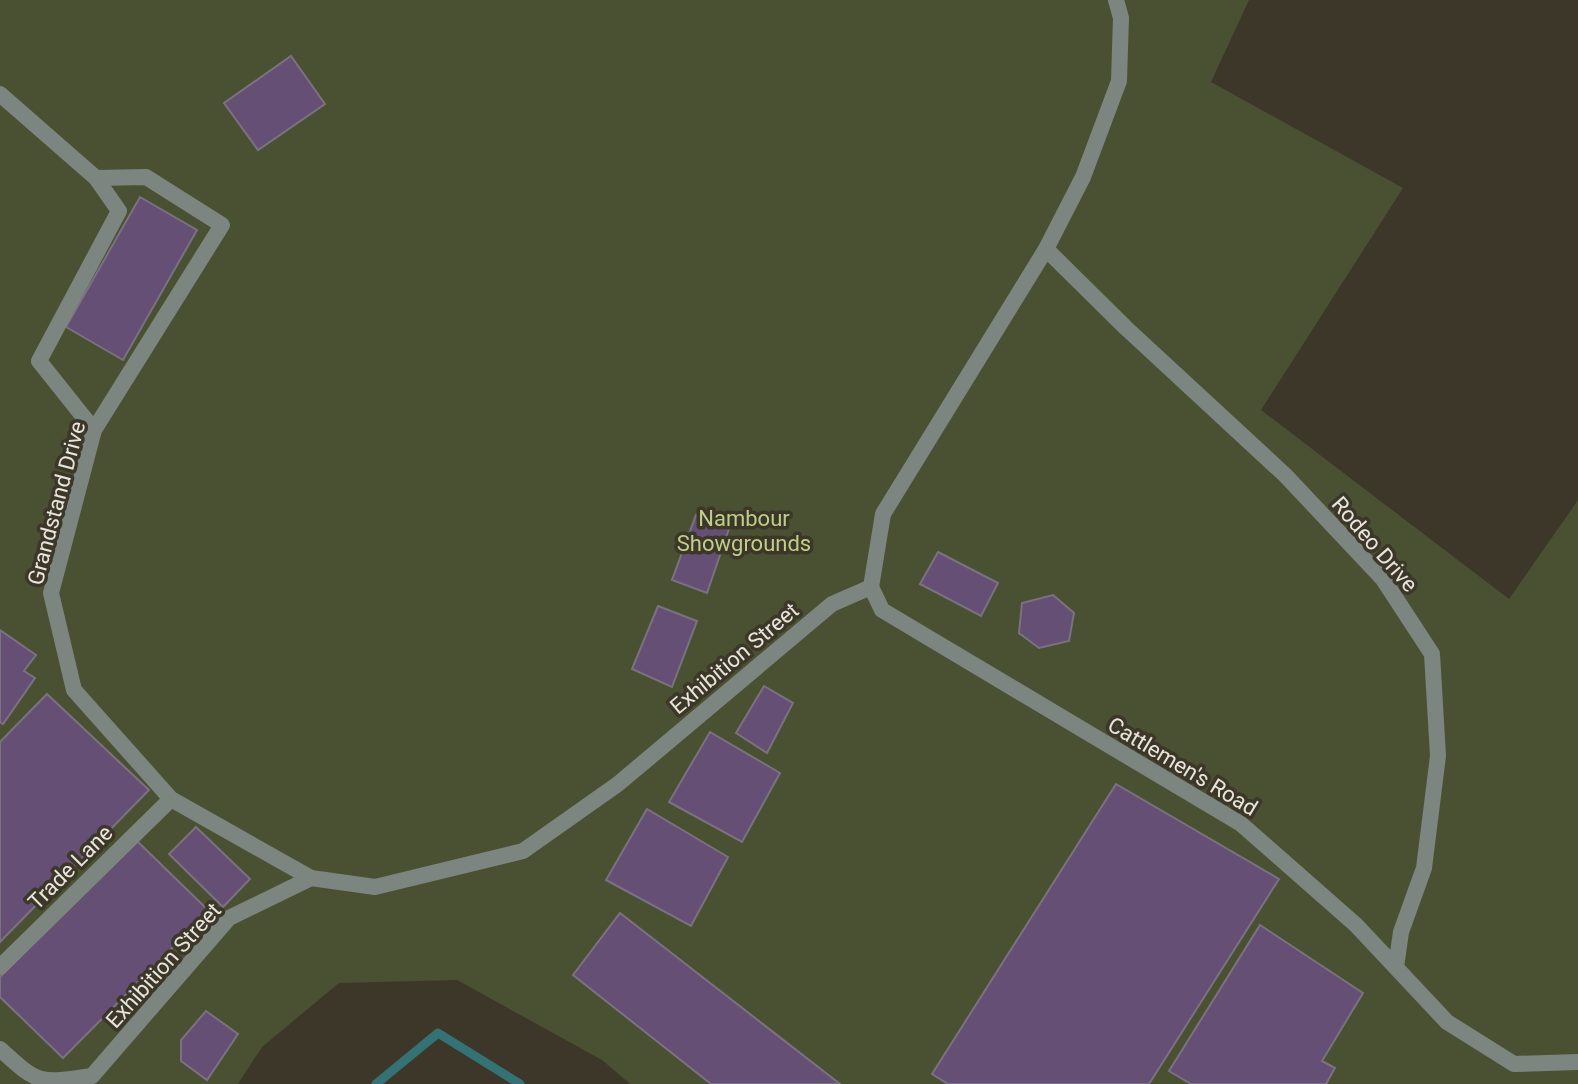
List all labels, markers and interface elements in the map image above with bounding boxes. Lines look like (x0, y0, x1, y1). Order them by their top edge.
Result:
street label: Grandstand Drive (23, 419, 90, 588)
street label: Rodeo Drive (1327, 492, 1423, 597)
park label: Nambour Showgrounds (677, 506, 811, 556)
street label: Exhibition Street (665, 598, 803, 719)
street label: Cattlemen's Road (1103, 712, 1262, 821)
street label: Trade Lane (23, 820, 118, 915)
street label: Exhibition Street (101, 898, 226, 1033)

